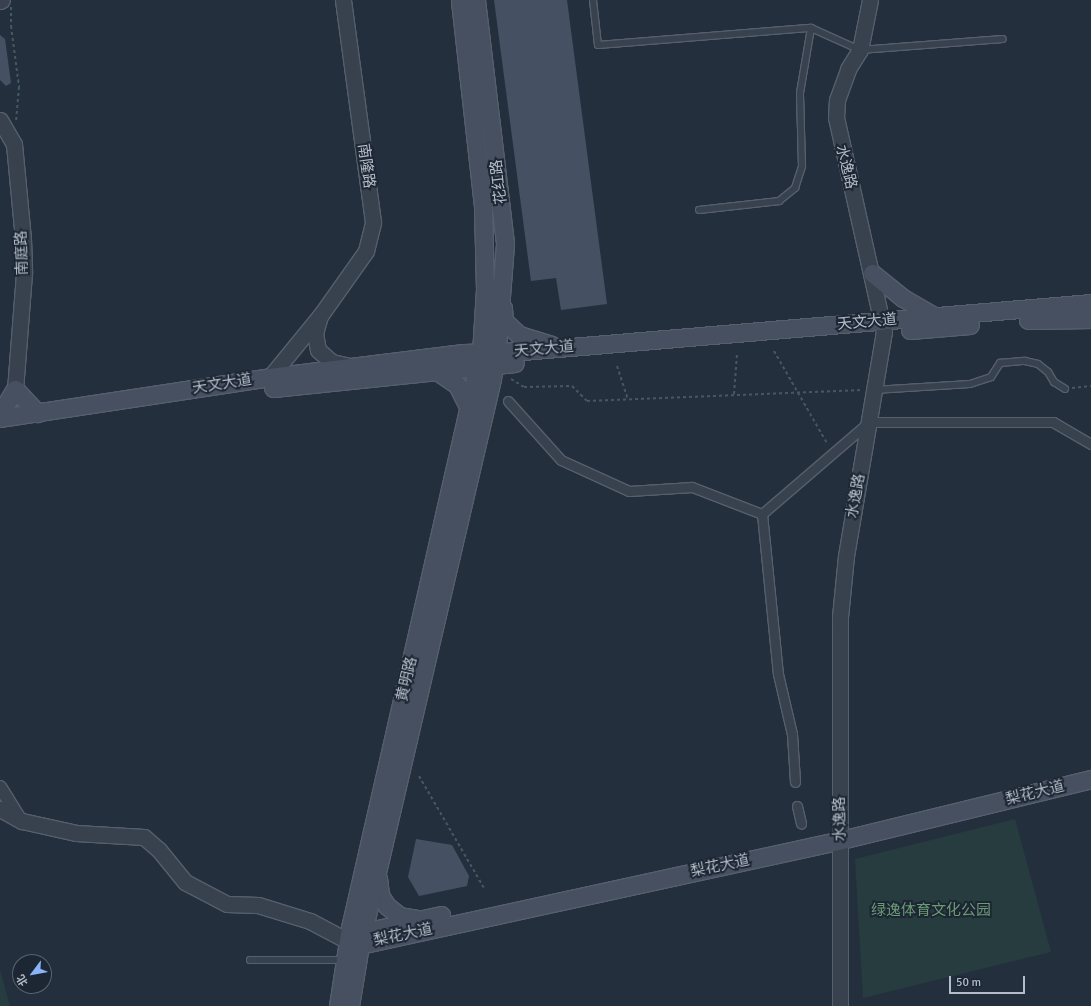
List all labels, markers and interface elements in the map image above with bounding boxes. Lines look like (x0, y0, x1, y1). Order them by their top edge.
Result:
street label: 南隆路 (354, 142, 378, 190)
street label: 水逸路 (832, 143, 860, 191)
street label: 花红路 (487, 159, 511, 205)
street label: 南庭路 (12, 230, 32, 276)
street label: 天文大道 (836, 310, 898, 334)
street label: 天文大道 (513, 337, 575, 361)
street label: 天文大道 (191, 370, 253, 398)
street label: 水逸路 (843, 472, 869, 520)
street label: 黄明路 (393, 655, 421, 703)
street label: 梨花大道 (1004, 777, 1066, 809)
street label: 水逸路 (831, 796, 849, 842)
street label: 梨花大道 (689, 851, 751, 881)
park label: 绿逸体育文化公园 (871, 902, 991, 920)
street label: 梨花大道 (372, 920, 434, 950)
north arrow (12, 954, 52, 994)
scale bar (951, 968, 1027, 994)
text: 北 (14, 972, 31, 988)
text: 50 m (956, 975, 981, 990)

